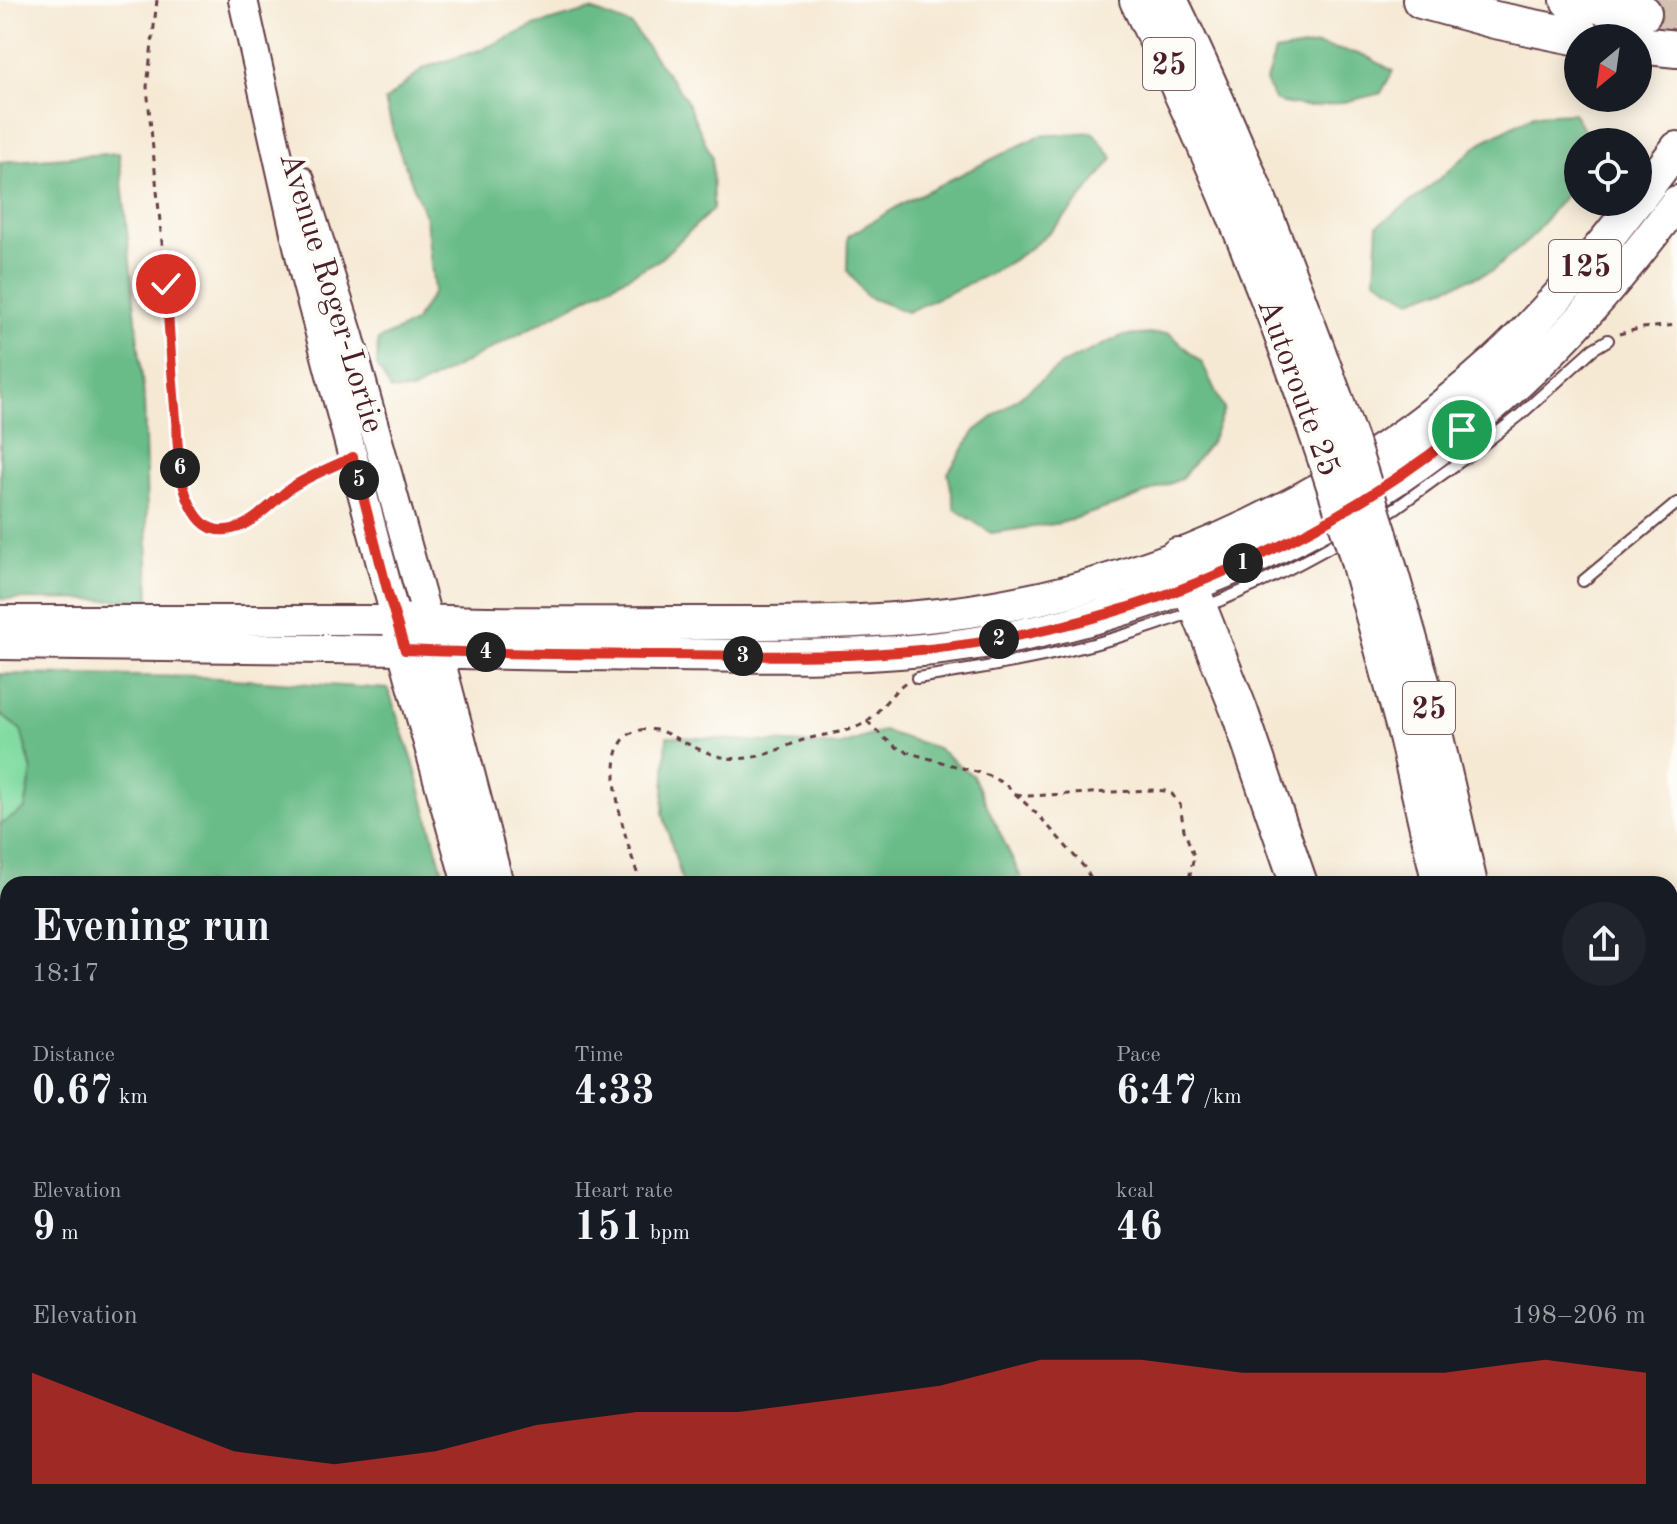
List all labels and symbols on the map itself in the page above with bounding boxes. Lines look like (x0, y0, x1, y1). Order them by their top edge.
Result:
north arrow (1564, 24, 1652, 112)
road number: 25 (1143, 38, 1195, 90)
street label: Avenue Roger-Lortie (272, 149, 388, 437)
road number: 125 (1549, 240, 1621, 292)
pin (132, 250, 200, 318)
street label: Autoroute 25 (1250, 295, 1344, 481)
pin (1428, 396, 1496, 464)
pin: 6 (160, 448, 200, 488)
pin: 5 (339, 460, 379, 500)
pin: 1 (1223, 543, 1263, 583)
pin: 2 (979, 619, 1019, 659)
pin: 4 (466, 632, 506, 672)
pin: 3 (723, 636, 763, 676)
road number: 25 (1403, 682, 1455, 734)

